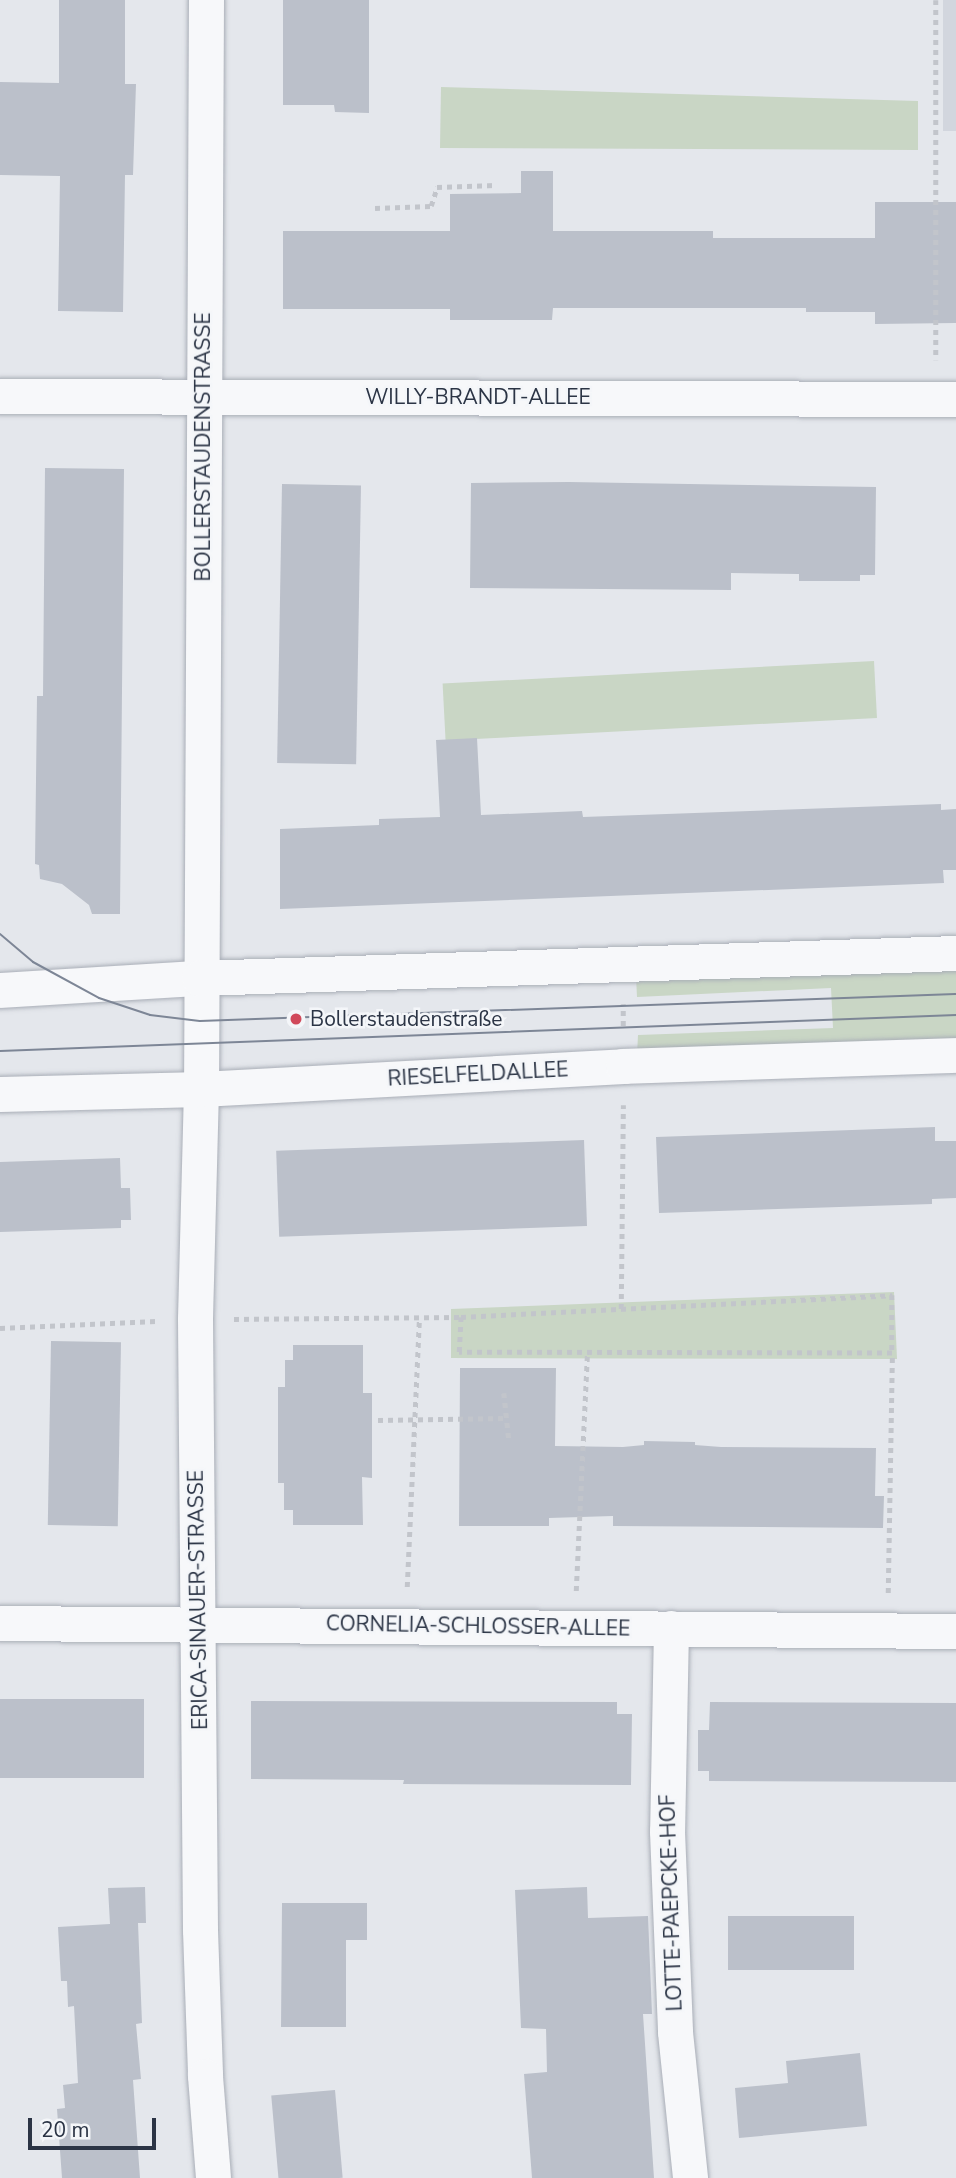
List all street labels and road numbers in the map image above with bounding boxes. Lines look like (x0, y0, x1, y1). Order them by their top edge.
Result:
street label: BOLLERSTAUDENSTRASSE (190, 312, 216, 582)
street label: WILLY-BRANDT-ALLEE (365, 384, 591, 410)
street label: RIESELFELDALLEE (387, 1057, 569, 1091)
street label: ERICA-SINAUER-STRASSE (183, 1470, 213, 1730)
street label: CORNELIA-SCHLOSSER-ALLEE (326, 1611, 630, 1641)
street label: LOTTE-PAEPCKE-HOF (655, 1794, 687, 2012)

